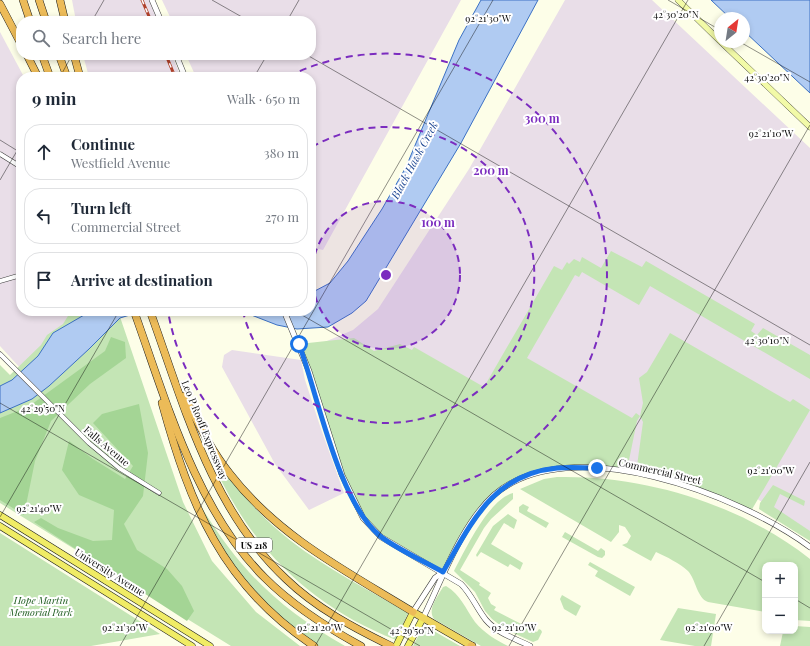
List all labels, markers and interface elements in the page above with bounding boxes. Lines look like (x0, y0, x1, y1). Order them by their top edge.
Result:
text: 42°30'20"N (653, 7, 699, 21)
text: 92°21'30"W (465, 11, 512, 25)
north arrow (714, 12, 750, 48)
search box (16, 16, 316, 60)
icon: search (30, 27, 52, 49)
text: Search here (62, 28, 141, 48)
text: 42°30'20"N (744, 70, 790, 84)
text: 9 min (32, 87, 77, 109)
text: Walk · 650 m (227, 90, 300, 107)
text: 300 m (525, 110, 560, 126)
water label: Black Hawk Creek (387, 118, 441, 202)
text: 92°21'10"W (749, 126, 794, 140)
text: Continue (71, 134, 135, 154)
icon: ahead (33, 141, 55, 163)
text: 380 m (264, 144, 299, 161)
text: Westfield Avenue (71, 154, 170, 171)
text: 200 m (473, 162, 509, 178)
text: Turn left (71, 198, 132, 218)
icon: left (33, 205, 55, 227)
text: 270 m (265, 208, 299, 225)
text: 100 m (421, 214, 455, 230)
text: Commercial Street (71, 218, 181, 235)
centre of rings (379, 268, 393, 282)
icon: arrive (33, 269, 55, 291)
text: Arrive at destination (71, 270, 213, 290)
text: 42°30'10"N (745, 333, 789, 347)
route start (290, 335, 308, 353)
street label: Leo P Rooff Expressway (179, 378, 231, 482)
text: 42°29'50"N (21, 401, 65, 415)
street label: Falls Avenue (81, 423, 133, 469)
street label: Commercial Street (617, 455, 703, 487)
route end (588, 459, 606, 477)
text: 92°21'00"W (748, 463, 795, 477)
text: 92°21'40"W (16, 501, 63, 515)
road number: US 218 (236, 538, 272, 552)
street label: University Avenue (72, 545, 148, 599)
map controls (762, 562, 798, 634)
button: + (762, 562, 798, 598)
park label: Hope Martin Memorial Park (8, 593, 73, 619)
button: − (762, 598, 798, 634)
text: 92°21'30"W (102, 620, 149, 634)
text: 92°21'20"W (297, 620, 344, 634)
text: 92°21'10"W (492, 620, 537, 634)
text: 92°21'00"W (686, 620, 733, 634)
text: 42°29'50"N (390, 623, 434, 637)

